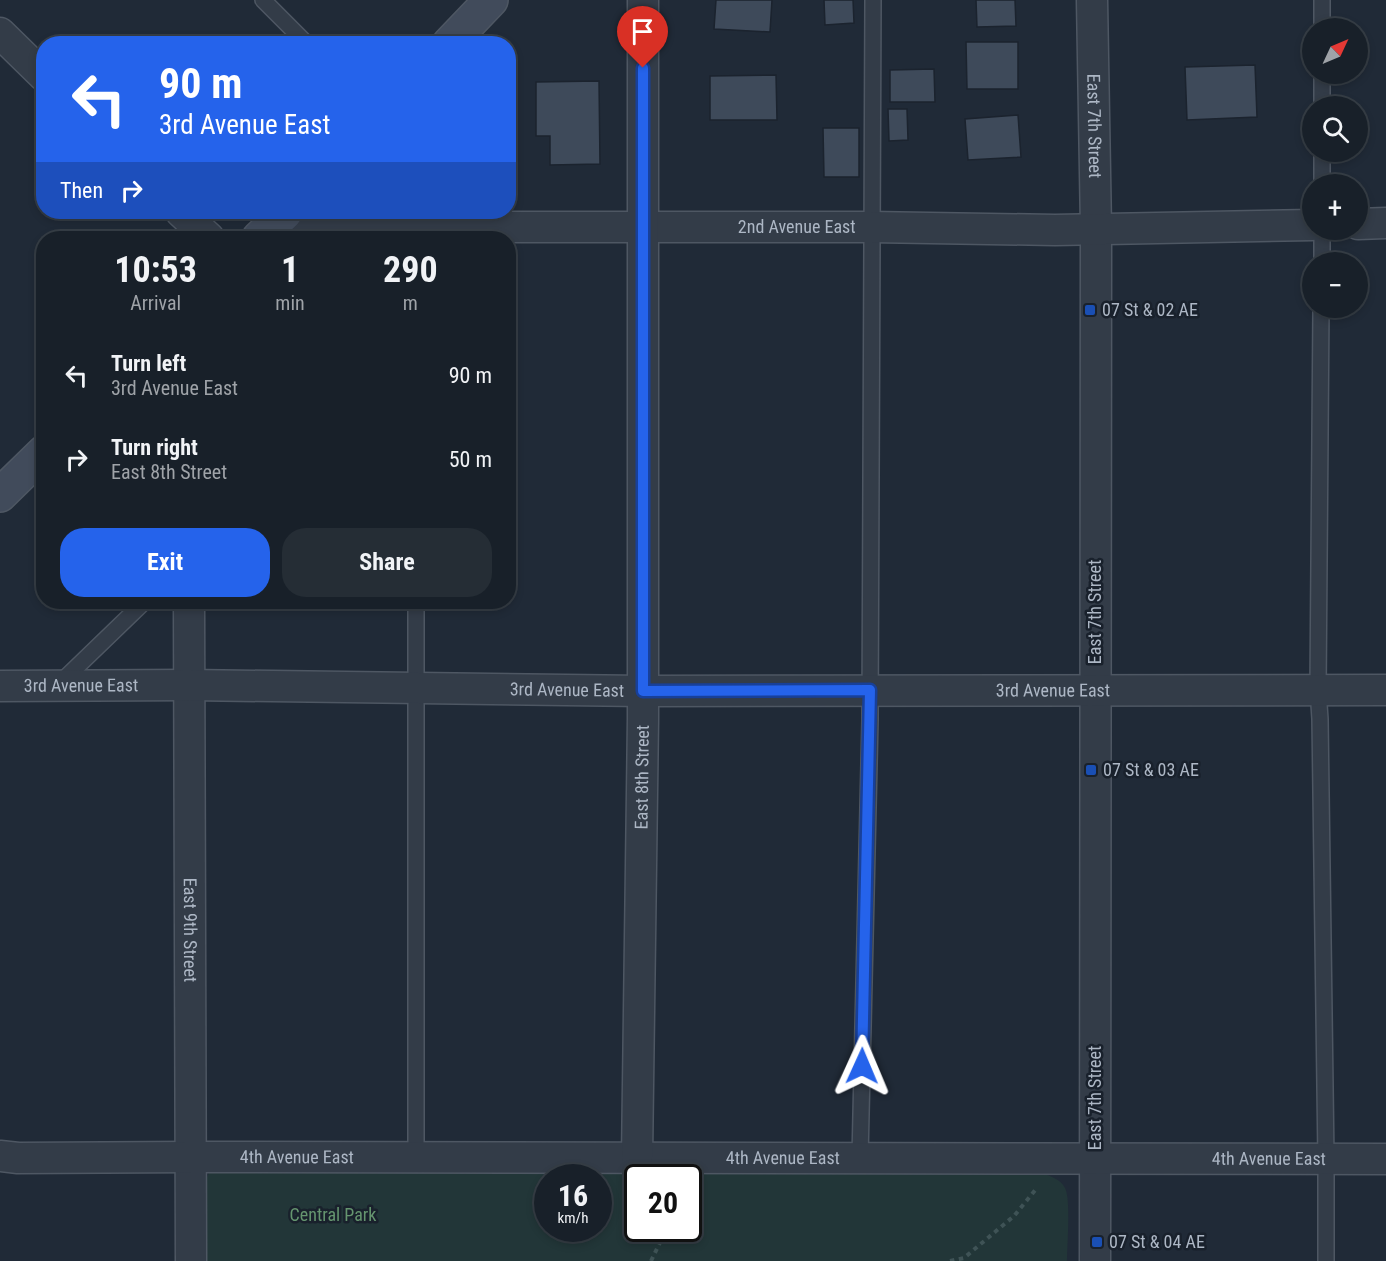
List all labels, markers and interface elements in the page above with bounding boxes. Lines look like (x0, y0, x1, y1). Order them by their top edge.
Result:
pin (617, 6, 668, 68)
icon: arrive (626, 15, 659, 48)
north arrow (1302, 18, 1368, 84)
map controls (1302, 18, 1368, 318)
text: 90 m (159, 59, 242, 108)
icon: left (60, 60, 138, 138)
street label: East 7th Street (1083, 74, 1106, 178)
button: search (1302, 96, 1368, 162)
text: 3rd Avenue East (159, 109, 330, 141)
icon: right (115, 174, 148, 207)
button: + (1302, 174, 1368, 240)
text: Then (60, 178, 103, 203)
street label: 2nd Avenue East (738, 216, 856, 237)
text: 10:53 (114, 249, 197, 291)
text: 1 (281, 249, 299, 291)
text: 290 (383, 249, 438, 291)
button: − (1302, 252, 1368, 318)
text: Arrival (130, 291, 181, 315)
text: min (275, 291, 305, 315)
text: m (403, 291, 418, 315)
place label: 07 St & 02 AE (1102, 299, 1198, 320)
marker: 07 St & 02 AE (1083, 303, 1097, 317)
text: Turn left (111, 351, 186, 376)
icon: left (60, 359, 93, 392)
text: 90 m (449, 363, 492, 388)
text: 3rd Avenue East (111, 376, 238, 400)
text: Turn right (111, 435, 198, 460)
icon: right (60, 443, 93, 476)
text: 50 m (449, 447, 492, 472)
text: East 8th Street (111, 460, 227, 484)
button: Exit (60, 528, 270, 597)
button: Share (282, 528, 492, 597)
street label: East 7th Street (1084, 560, 1105, 664)
street label: 3rd Avenue East (24, 674, 138, 696)
street label: 3rd Avenue East (510, 678, 624, 701)
street label: 3rd Avenue East (996, 679, 1110, 701)
street label: East 8th Street (630, 725, 653, 829)
place label: 07 St & 03 AE (1103, 759, 1199, 780)
marker: 07 St & 03 AE (1084, 763, 1098, 777)
street label: East 9th Street (180, 878, 201, 982)
position arrow (830, 1034, 894, 1098)
street label: East 7th Street (1084, 1046, 1105, 1150)
street label: 4th Avenue East (240, 1146, 354, 1167)
street label: 4th Avenue East (726, 1147, 840, 1168)
street label: 4th Avenue East (1212, 1148, 1326, 1169)
speed limit sign: 20 (624, 1164, 702, 1242)
text: 16 (558, 1178, 588, 1213)
park label: Central Park (290, 1204, 376, 1225)
text: km/h (558, 1209, 588, 1227)
place label: 07 St & 04 AE (1109, 1231, 1205, 1252)
marker: 07 St & 04 AE (1090, 1235, 1104, 1249)

